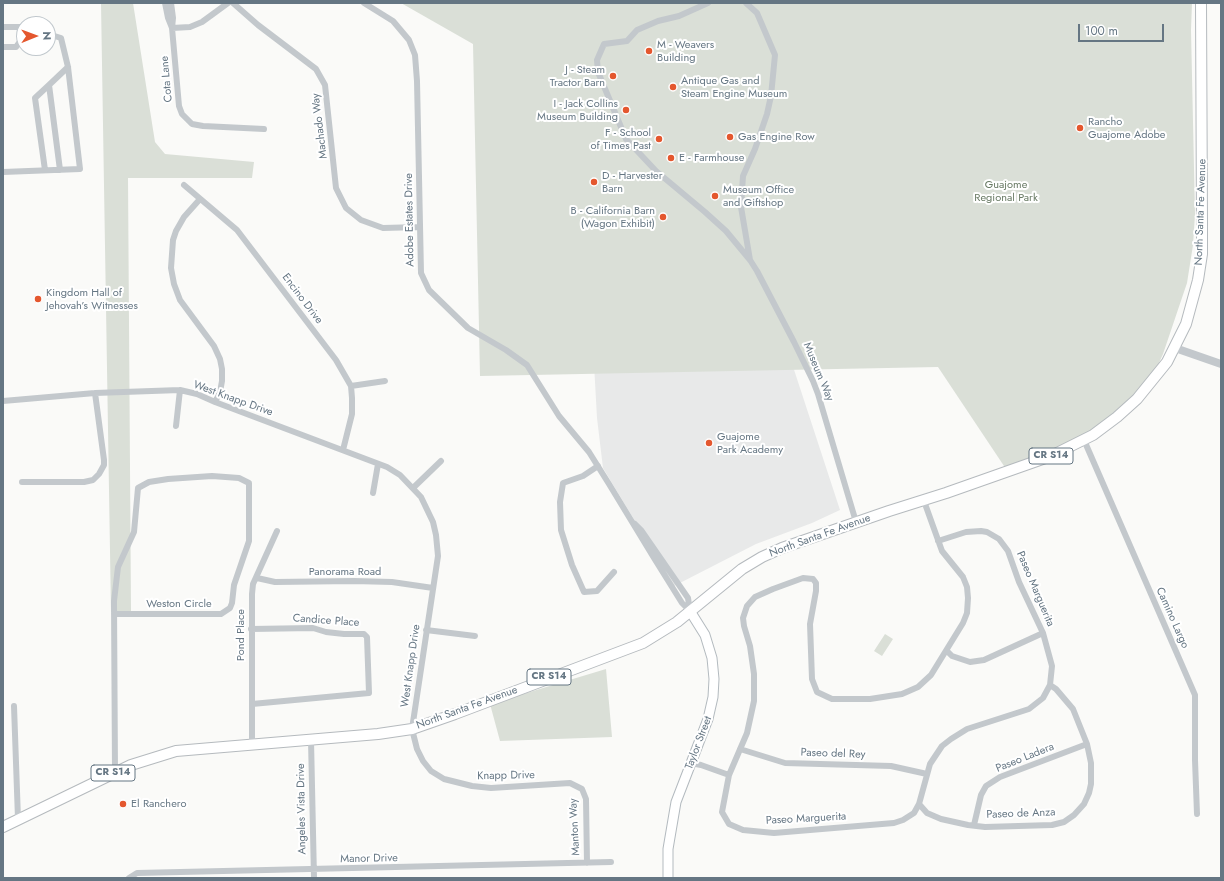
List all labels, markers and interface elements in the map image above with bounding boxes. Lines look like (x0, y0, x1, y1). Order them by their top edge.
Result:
north arrow (16, 16, 56, 56)
scale bar (1080, 16, 1166, 42)
text: 100 m (1085, 22, 1118, 40)
text: N (39, 31, 55, 40)
place label: M - Weavers Building (657, 38, 714, 64)
marker: M - Weavers Building (644, 46, 654, 56)
street label: Cota Lane (158, 55, 176, 103)
place label: J - Steam Tractor Barn (550, 63, 605, 89)
marker: J - Steam Tractor Barn (608, 71, 618, 81)
place label: Antique Gas and Steam Engine Museum (681, 74, 787, 100)
marker: Antique Gas and Steam Engine Museum (668, 82, 678, 92)
street label: Machado Way (309, 92, 331, 160)
place label: I - Jack Collins Museum Building (537, 97, 618, 123)
marker: I - Jack Collins Museum Building (621, 105, 631, 115)
place label: Rancho Guajome Adobe (1088, 115, 1165, 141)
marker: Rancho Guajome Adobe (1075, 123, 1085, 133)
place label: F - School of Times Past (591, 126, 651, 152)
place label: Gas Engine Row (738, 130, 815, 144)
marker: Gas Engine Row (725, 132, 735, 142)
marker: F - School of Times Past (654, 134, 664, 144)
place label: E - Farmhouse (679, 151, 744, 165)
marker: E - Farmhouse (666, 153, 676, 163)
street label: North Santa Fe Avenue (1193, 158, 1209, 266)
place label: D - Harvester Barn (602, 169, 662, 195)
street label: Adobe Estates Drive (403, 173, 417, 267)
marker: D - Harvester Barn (589, 177, 599, 187)
park label: Guajome Regional Park (974, 178, 1038, 204)
place label: Museum Office and Giftshop (723, 183, 794, 209)
marker: Museum Office and Giftshop (710, 191, 720, 201)
place label: B - California Barn (Wagon Exhibit) (571, 204, 655, 230)
marker: B - California Barn (Wagon Exhibit) (658, 212, 668, 222)
street label: Encino Drive (279, 271, 325, 327)
place label: Kingdom Hall of Jehovah’s Witnesses (46, 286, 138, 312)
marker: Kingdom Hall of Jehovah’s Witnesses (33, 294, 43, 304)
street label: Museum Way (800, 341, 836, 403)
street label: West Knapp Drive (191, 378, 275, 420)
place label: Guajome Park Academy (717, 430, 783, 456)
marker: Guajome Park Academy (704, 438, 714, 448)
road number: CR S14 (1029, 448, 1073, 464)
street label: North Santa Fe Avenue (768, 512, 872, 560)
street label: Paseo Marguerita (1013, 549, 1057, 629)
street label: Panorama Road (309, 565, 381, 579)
street label: Camino Largo (1153, 585, 1191, 651)
street label: Weston Circle (146, 597, 212, 611)
street label: Pond Place (234, 609, 248, 661)
street label: Candice Place (292, 612, 360, 630)
street label: West Knapp Drive (399, 624, 423, 708)
road number: CR S14 (527, 669, 571, 685)
street label: North Santa Fe Avenue (415, 684, 519, 732)
street label: Taylor Street (683, 715, 715, 771)
street label: Paseo Ladera (994, 740, 1056, 776)
street label: Paseo del Rey (800, 746, 866, 762)
street label: Angeles Vista Drive (295, 763, 309, 855)
road number: CR S14 (91, 765, 135, 781)
street label: Knapp Drive (477, 769, 535, 783)
place label: El Ranchero (131, 797, 186, 811)
street label: Manton Way (567, 798, 583, 856)
marker: El Ranchero (118, 799, 128, 809)
street label: Paseo de Anza (986, 806, 1056, 822)
street label: Paseo Marguerita (765, 810, 847, 828)
street label: Manor Drive (340, 852, 398, 866)

